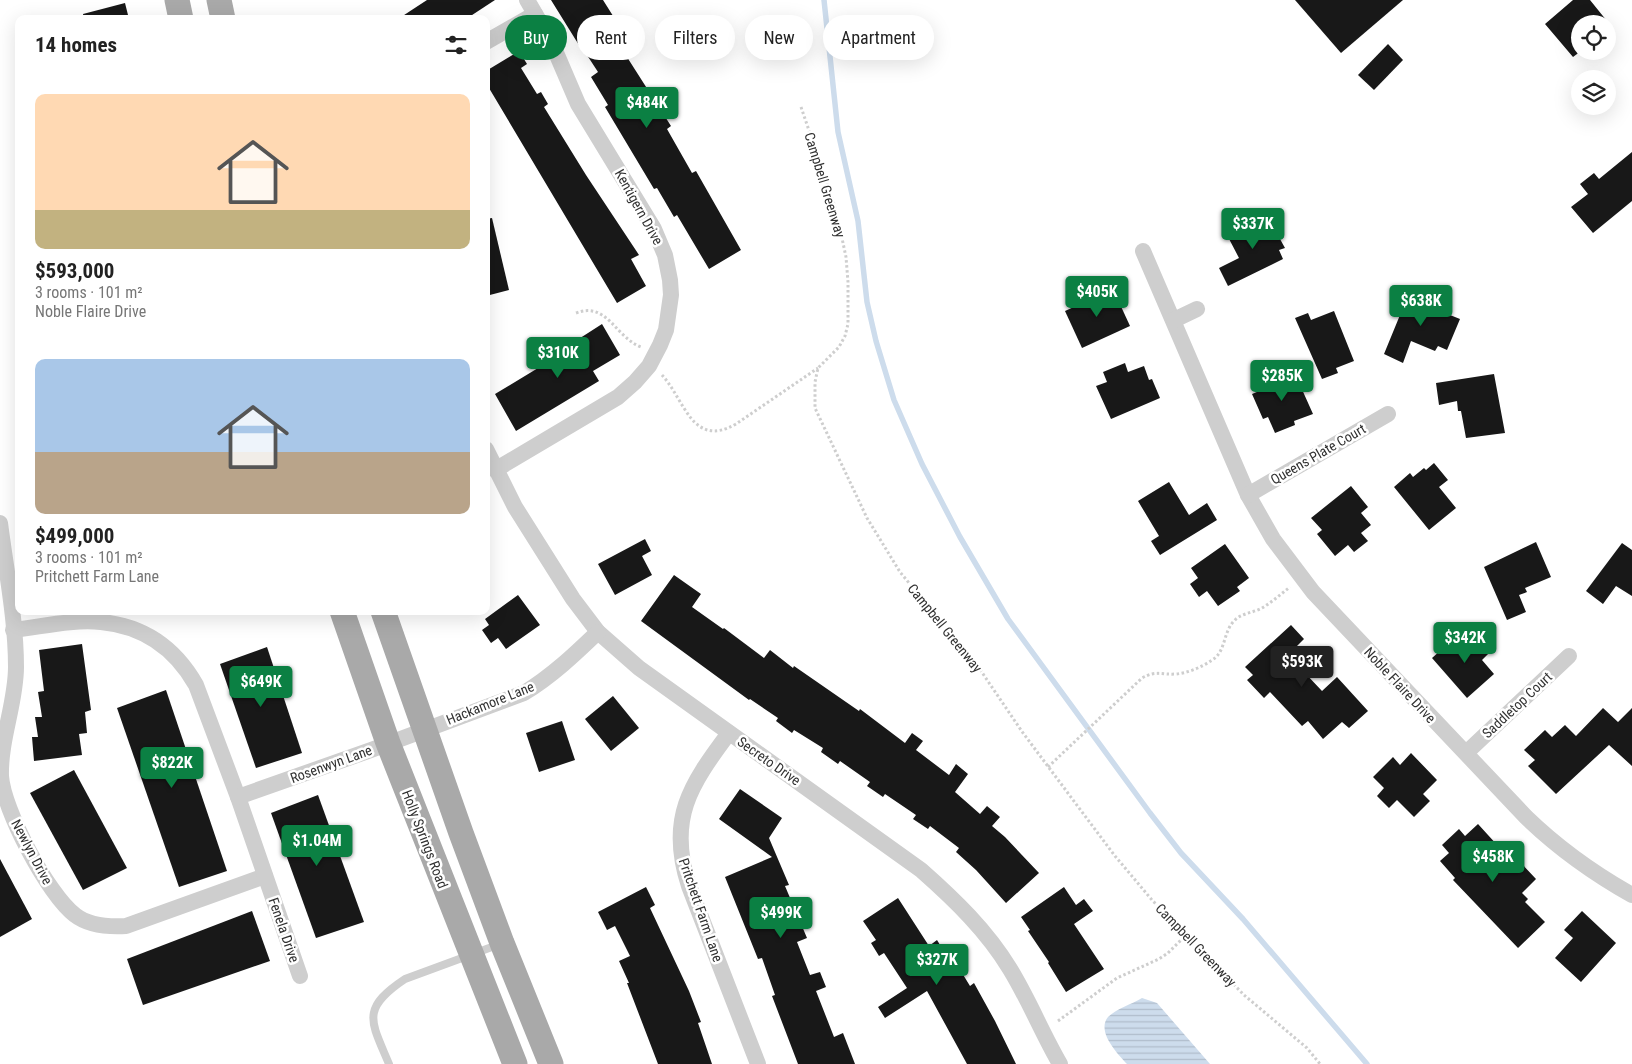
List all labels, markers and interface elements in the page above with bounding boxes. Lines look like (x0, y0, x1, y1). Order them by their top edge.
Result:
chip: Buy (505, 15, 567, 60)
chip: Rent (577, 15, 645, 60)
chip: Filters (655, 15, 735, 60)
chip: New (745, 15, 813, 60)
chip: Apartment (823, 15, 934, 60)
map controls (1571, 15, 1616, 115)
button: locate (1571, 15, 1616, 60)
icon: filters (442, 31, 470, 59)
text: 14 homes (35, 33, 117, 57)
button: layers (1571, 70, 1616, 115)
pin: $484K (612, 86, 682, 129)
text: $484K (626, 93, 668, 112)
icon: home (208, 127, 298, 217)
street label: Campbell Greenway (801, 131, 849, 240)
street label: Kentigern Drive (612, 166, 667, 248)
pin: $337K (1218, 208, 1288, 250)
text: $337K (1232, 214, 1274, 233)
text: $593,000 (35, 259, 114, 283)
pin: $405K (1062, 276, 1132, 318)
text: $405K (1076, 282, 1118, 301)
text: 3 rooms · 101 m² (35, 283, 143, 302)
pin: $638K (1386, 284, 1456, 327)
text: $638K (1400, 291, 1442, 310)
text: Noble Flaire Drive (35, 302, 146, 321)
pin: $310K (523, 336, 593, 379)
text: $310K (537, 343, 579, 362)
pin: $285K (1247, 360, 1317, 402)
text: $285K (1261, 366, 1303, 385)
icon: home (208, 392, 298, 482)
street label: Queens Plate Court (1268, 420, 1368, 488)
text: $499,000 (35, 524, 114, 548)
text: 3 rooms · 101 m² (35, 548, 143, 567)
text: Pritchett Farm Lane (35, 567, 159, 586)
street label: Campbell Greenway (904, 581, 986, 676)
pin: $342K (1430, 622, 1500, 664)
text: $342K (1444, 628, 1486, 647)
street label: Noble Flaire Drive (1361, 644, 1439, 726)
pin: $593K (1267, 646, 1337, 688)
text: $593K (1281, 652, 1323, 671)
pin: $649K (226, 666, 296, 708)
street label: Saddletop Court (1479, 669, 1555, 741)
text: $649K (240, 672, 282, 691)
street label: Hackamore Lane (444, 678, 537, 728)
street label: Secreto Drive (734, 733, 804, 789)
street label: Rosenwyn Lane (288, 742, 374, 786)
pin: $822K (137, 746, 207, 789)
text: $822K (151, 753, 193, 772)
street label: Holly Springs Road (399, 787, 451, 891)
street label: Newlyn Drive (8, 817, 56, 888)
pin: $1.04M (276, 824, 358, 867)
text: $1.04M (292, 831, 342, 850)
pin: $458K (1458, 840, 1528, 883)
text: $458K (1472, 847, 1514, 866)
street label: Pritchett Farm Lane (676, 856, 726, 964)
street label: Fenela Drive (265, 895, 303, 965)
pin: $499K (746, 896, 816, 939)
street label: Campbell Greenway (1152, 900, 1240, 990)
text: $499K (760, 903, 802, 922)
pin: $327K (902, 944, 972, 986)
text: $327K (916, 950, 958, 969)

